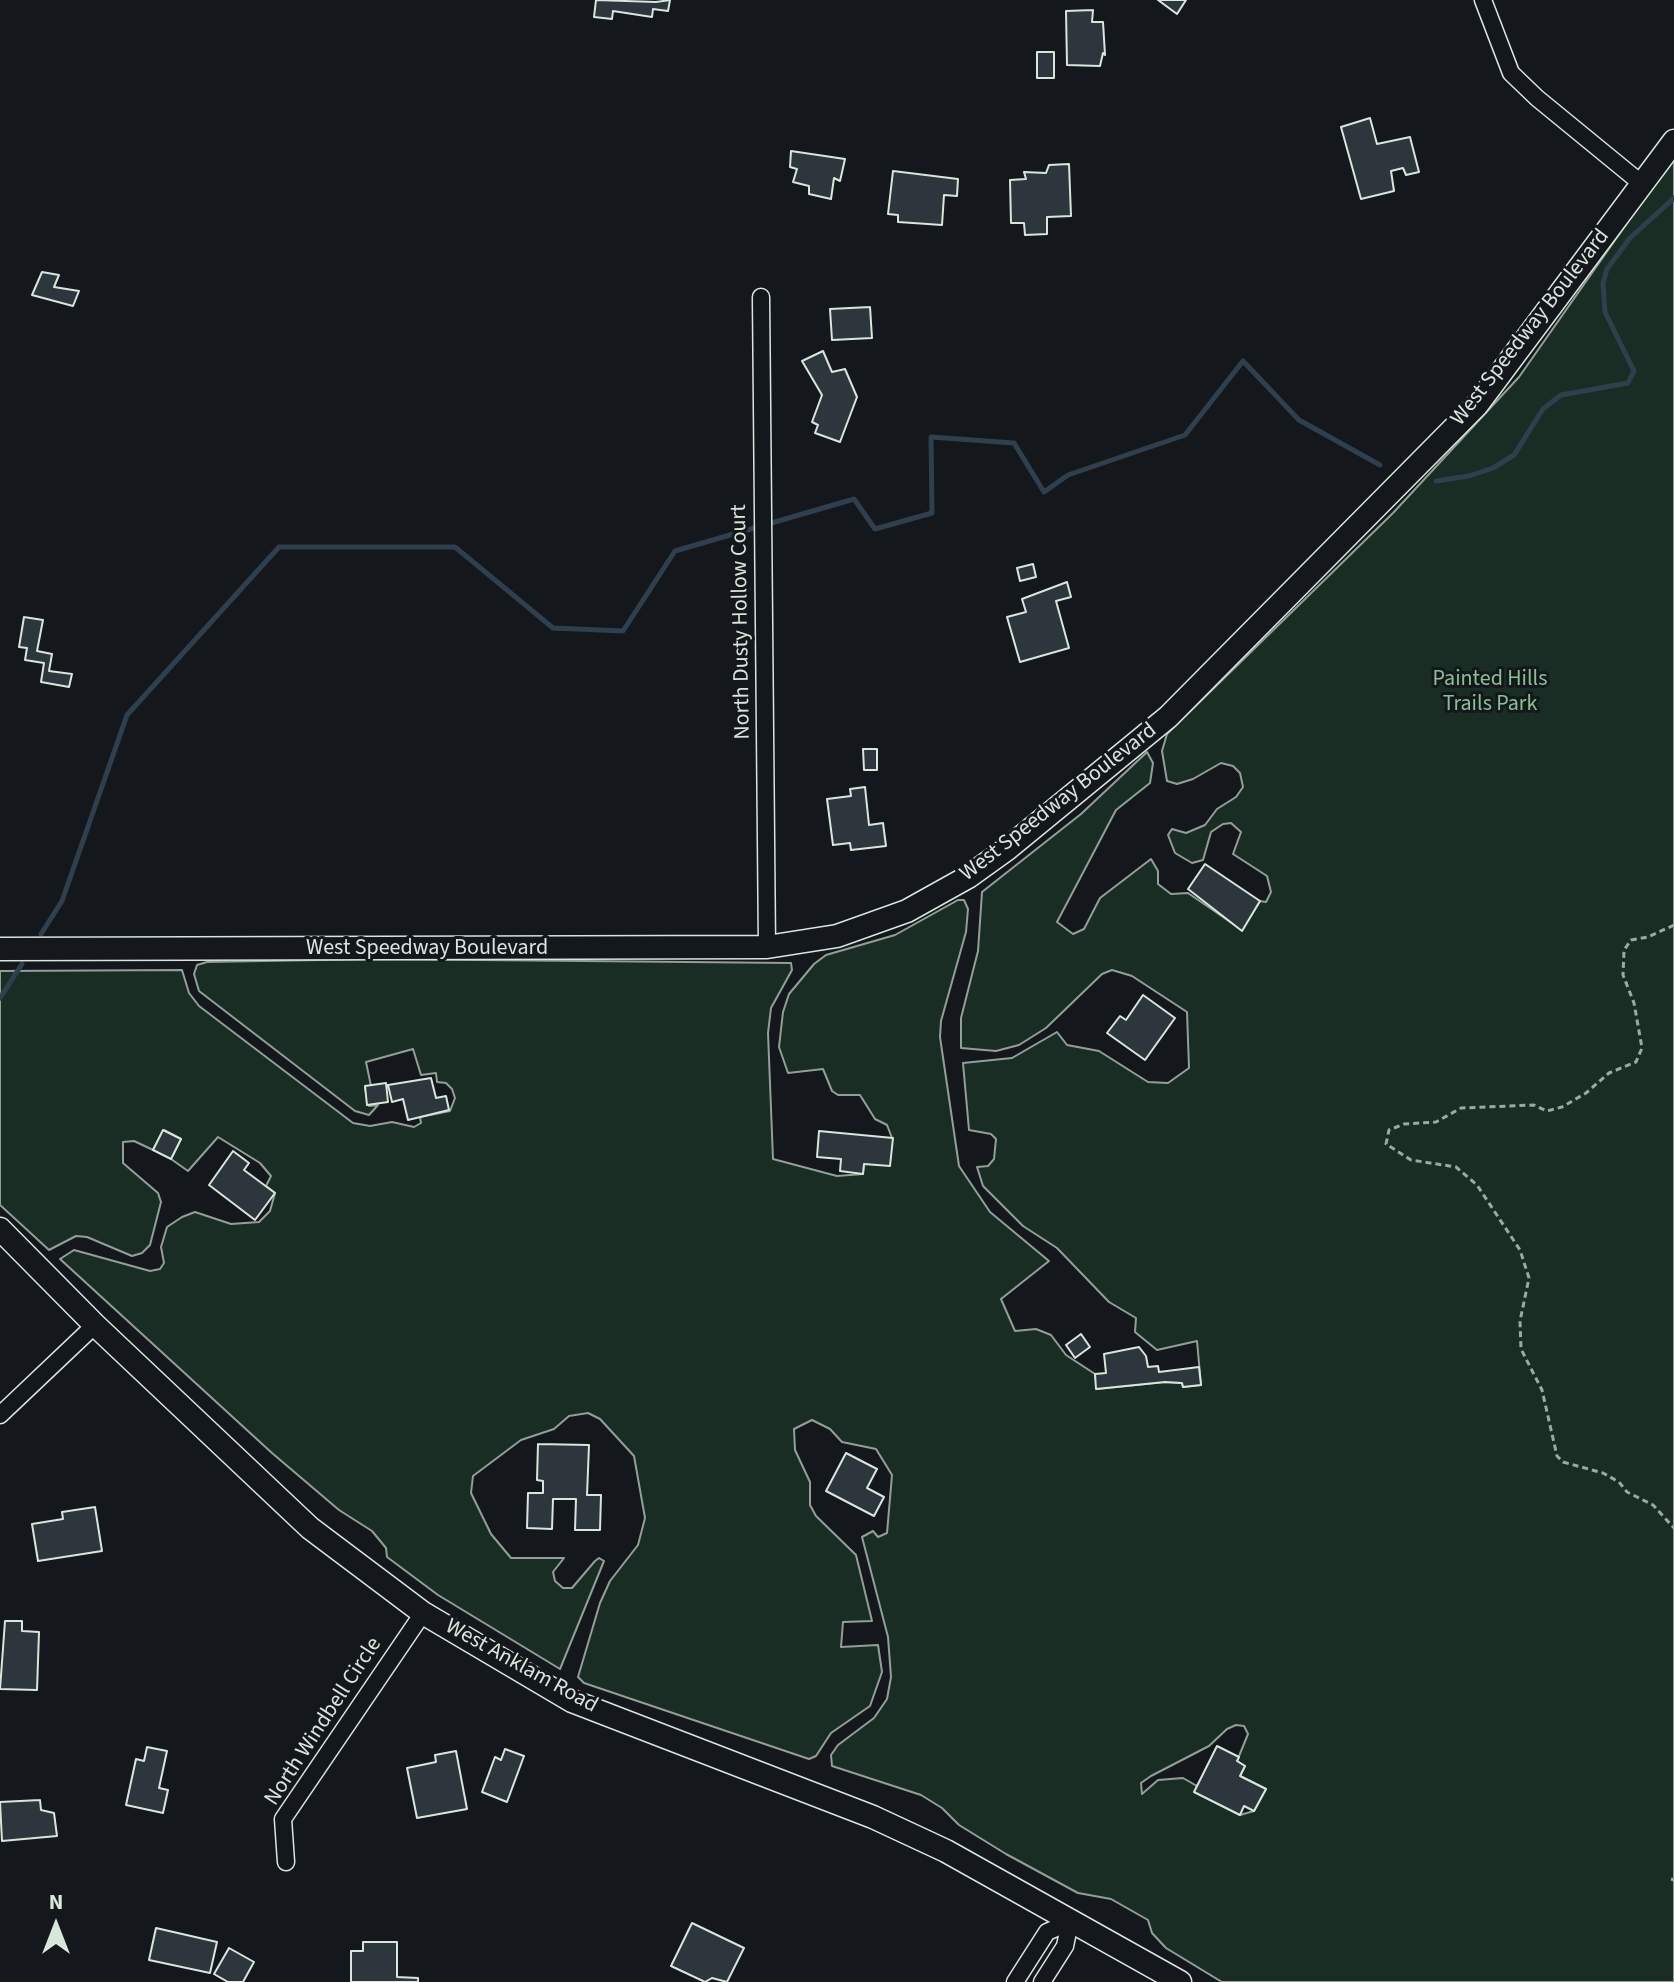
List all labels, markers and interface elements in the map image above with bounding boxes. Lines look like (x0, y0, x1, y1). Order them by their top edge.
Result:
street label: West Speedway Boulevard (1446, 224, 1616, 432)
street label: North Dusty Hollow Court (727, 504, 757, 740)
park label: Painted Hills Trails Park (1433, 667, 1547, 718)
street label: West Speedway Boulevard (955, 718, 1163, 888)
street label: West Speedway Boulevard (306, 936, 548, 962)
street label: West Anklam Road (440, 1614, 602, 1720)
street label: North Windbell Circle (260, 1633, 388, 1811)
north arrow (16, 1886, 96, 1966)
text: N (49, 1886, 63, 1918)

